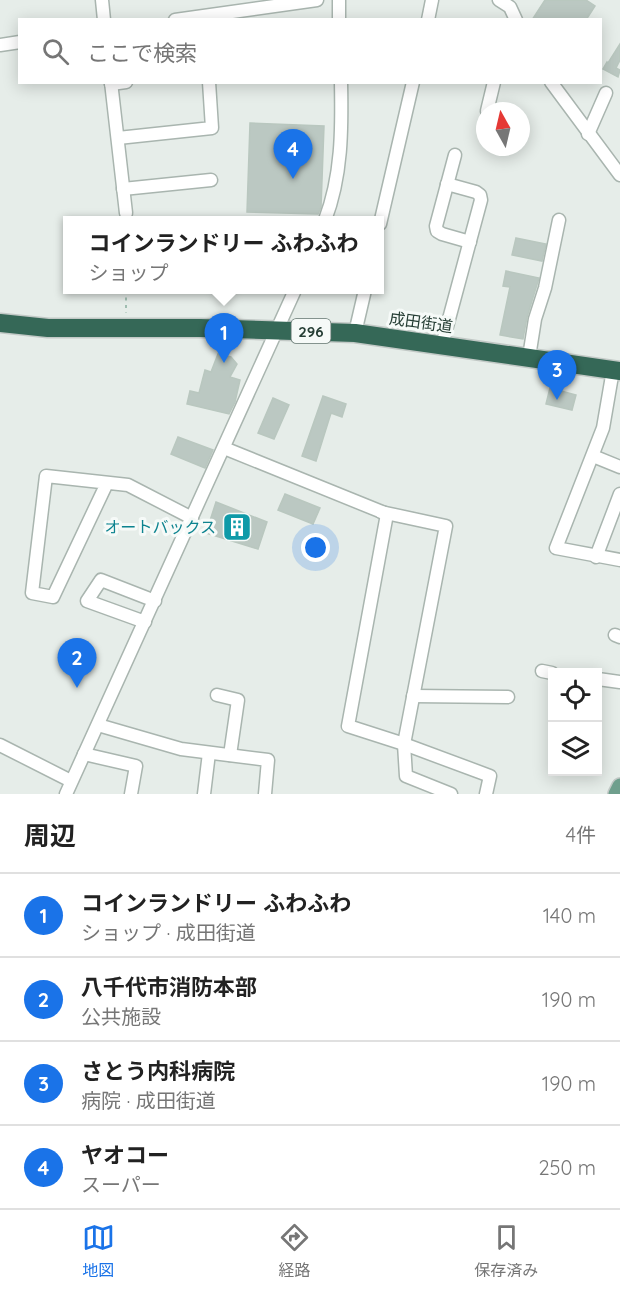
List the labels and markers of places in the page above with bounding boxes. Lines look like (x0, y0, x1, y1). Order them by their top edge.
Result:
pin: 4 (274, 130, 312, 179)
pin: 1 (204, 314, 244, 363)
pin: 3 (538, 350, 576, 400)
building icon: オートバックス (221, 511, 253, 543)
place label: オートバックス (104, 517, 216, 537)
pin: 2 (58, 638, 97, 688)

